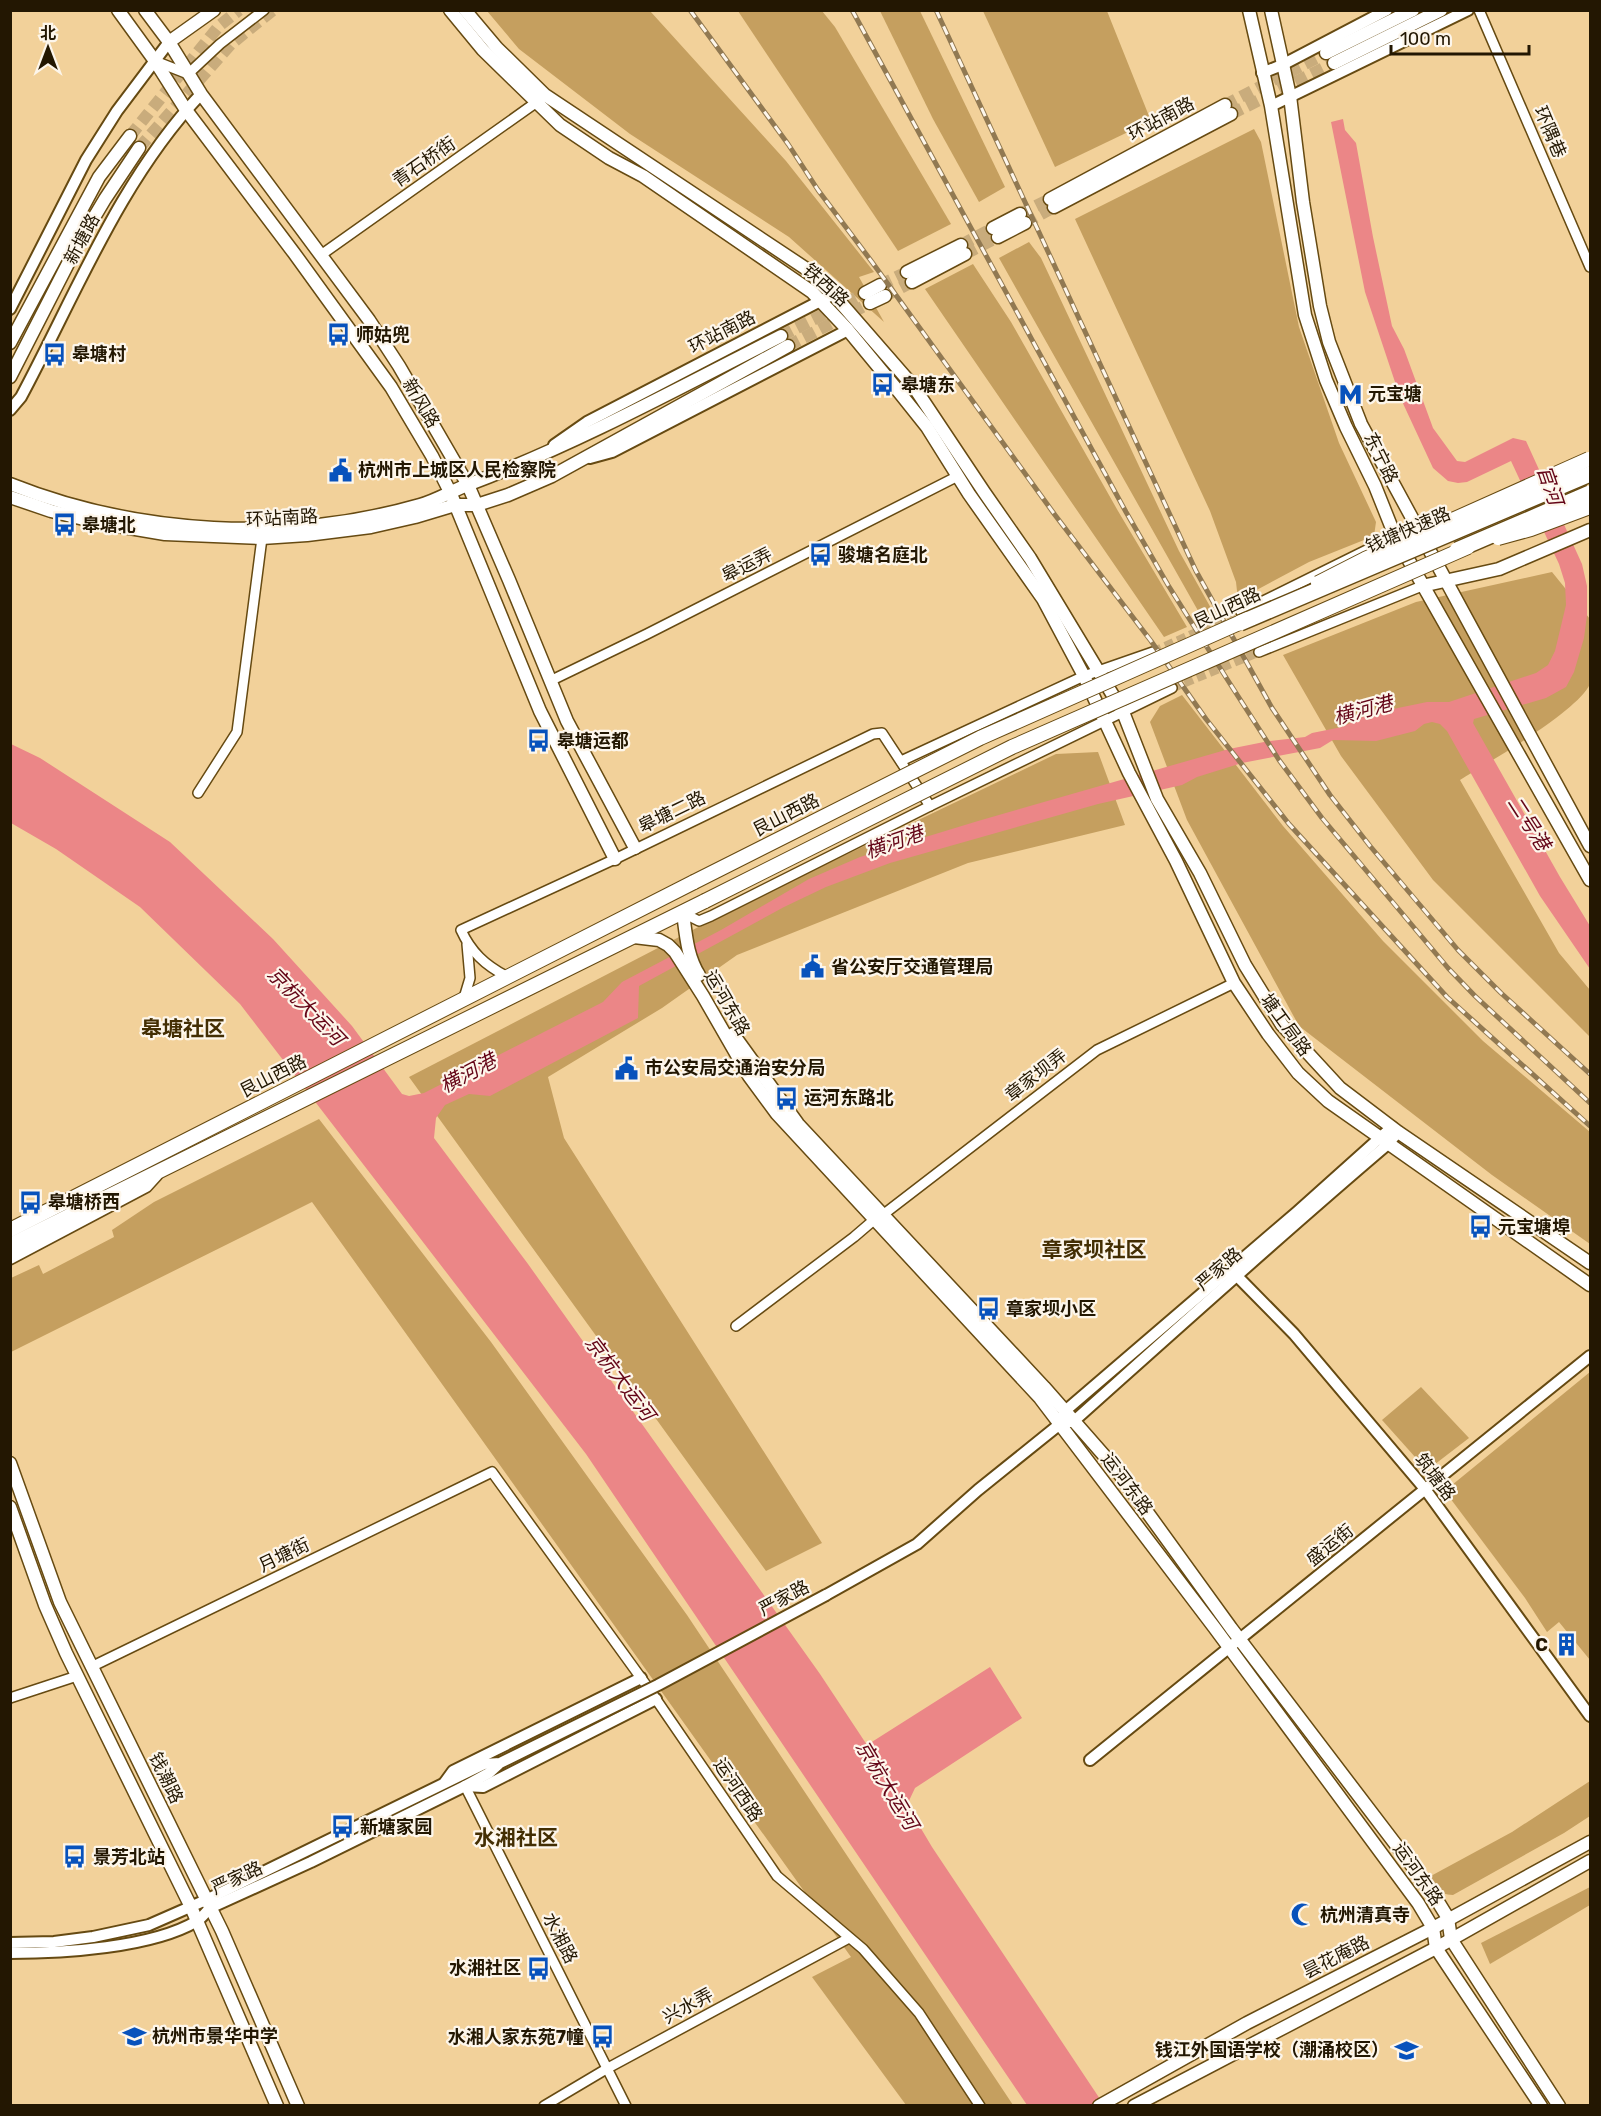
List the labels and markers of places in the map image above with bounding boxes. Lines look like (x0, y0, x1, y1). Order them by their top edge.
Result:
bus stop icon: 师姑兜 (325, 322, 351, 348)
place label: 师姑兜 (356, 324, 410, 346)
bus stop icon: 皋塘村 (41, 341, 67, 367)
place label: 皋塘村 (72, 343, 126, 365)
bus stop icon: 皋塘东 (870, 372, 896, 398)
place label: 皋塘东 (901, 374, 955, 396)
metro station icon: 元宝塘 (1337, 381, 1363, 407)
place label: 元宝塘 (1368, 383, 1422, 405)
public building icon: 杭州市上城区人民检察院 (327, 457, 353, 483)
place label: 杭州市上城区人民检察院 (358, 459, 556, 481)
bus stop icon: 皋塘北 (51, 512, 77, 538)
place label: 皋塘北 (82, 514, 136, 536)
bus stop icon: 骏塘名庭北 (807, 542, 833, 568)
place label: 骏塘名庭北 (838, 544, 928, 566)
bus stop icon: 皋塘运都 (526, 728, 552, 754)
place label: 皋塘运都 (557, 730, 629, 752)
public building icon: 省公安厅交通管理局 (800, 954, 826, 980)
place label: 省公安厅交通管理局 (831, 956, 993, 978)
public building icon: 市公安局交通治安分局 (614, 1055, 640, 1081)
place label: 市公安局交通治安分局 (645, 1057, 825, 1079)
bus stop icon: 运河东路北 (773, 1085, 799, 1111)
place label: 运河东路北 (804, 1087, 894, 1109)
bus stop icon: 皋塘桥西 (17, 1189, 43, 1215)
place label: 皋塘桥西 (48, 1191, 120, 1213)
bus stop icon: 元宝塘埠 (1467, 1214, 1493, 1240)
place label: 元宝塘埠 (1498, 1216, 1570, 1238)
bus stop icon: 章家坝小区 (975, 1296, 1001, 1322)
place label: 章家坝小区 (1006, 1298, 1096, 1320)
building icon: C (1553, 1632, 1579, 1658)
place label: C (1535, 1634, 1548, 1656)
bus stop icon: 新塘家园 (329, 1814, 355, 1840)
place label: 新塘家园 (360, 1816, 432, 1838)
bus stop icon: 景芳北站 (62, 1844, 88, 1870)
place label: 景芳北站 (93, 1846, 165, 1868)
mosque icon: 杭州清真寺 (1289, 1902, 1315, 1928)
place label: 杭州清真寺 (1320, 1904, 1410, 1926)
bus stop icon: 水湘社区 (526, 1955, 552, 1981)
place label: 水湘社区 (449, 1957, 521, 1979)
school or university icon: 杭州市景华中学 (121, 2023, 147, 2049)
bus stop icon: 水湘人家东苑7幢 (589, 2024, 615, 2050)
place label: 杭州市景华中学 (152, 2025, 278, 2047)
place label: 水湘人家东苑7幢 (448, 2026, 584, 2048)
school or university icon: 钱江外国语学校（潮涌校区） (1394, 2037, 1420, 2063)
place label: 钱江外国语学校（潮涌校区） (1155, 2039, 1389, 2061)

